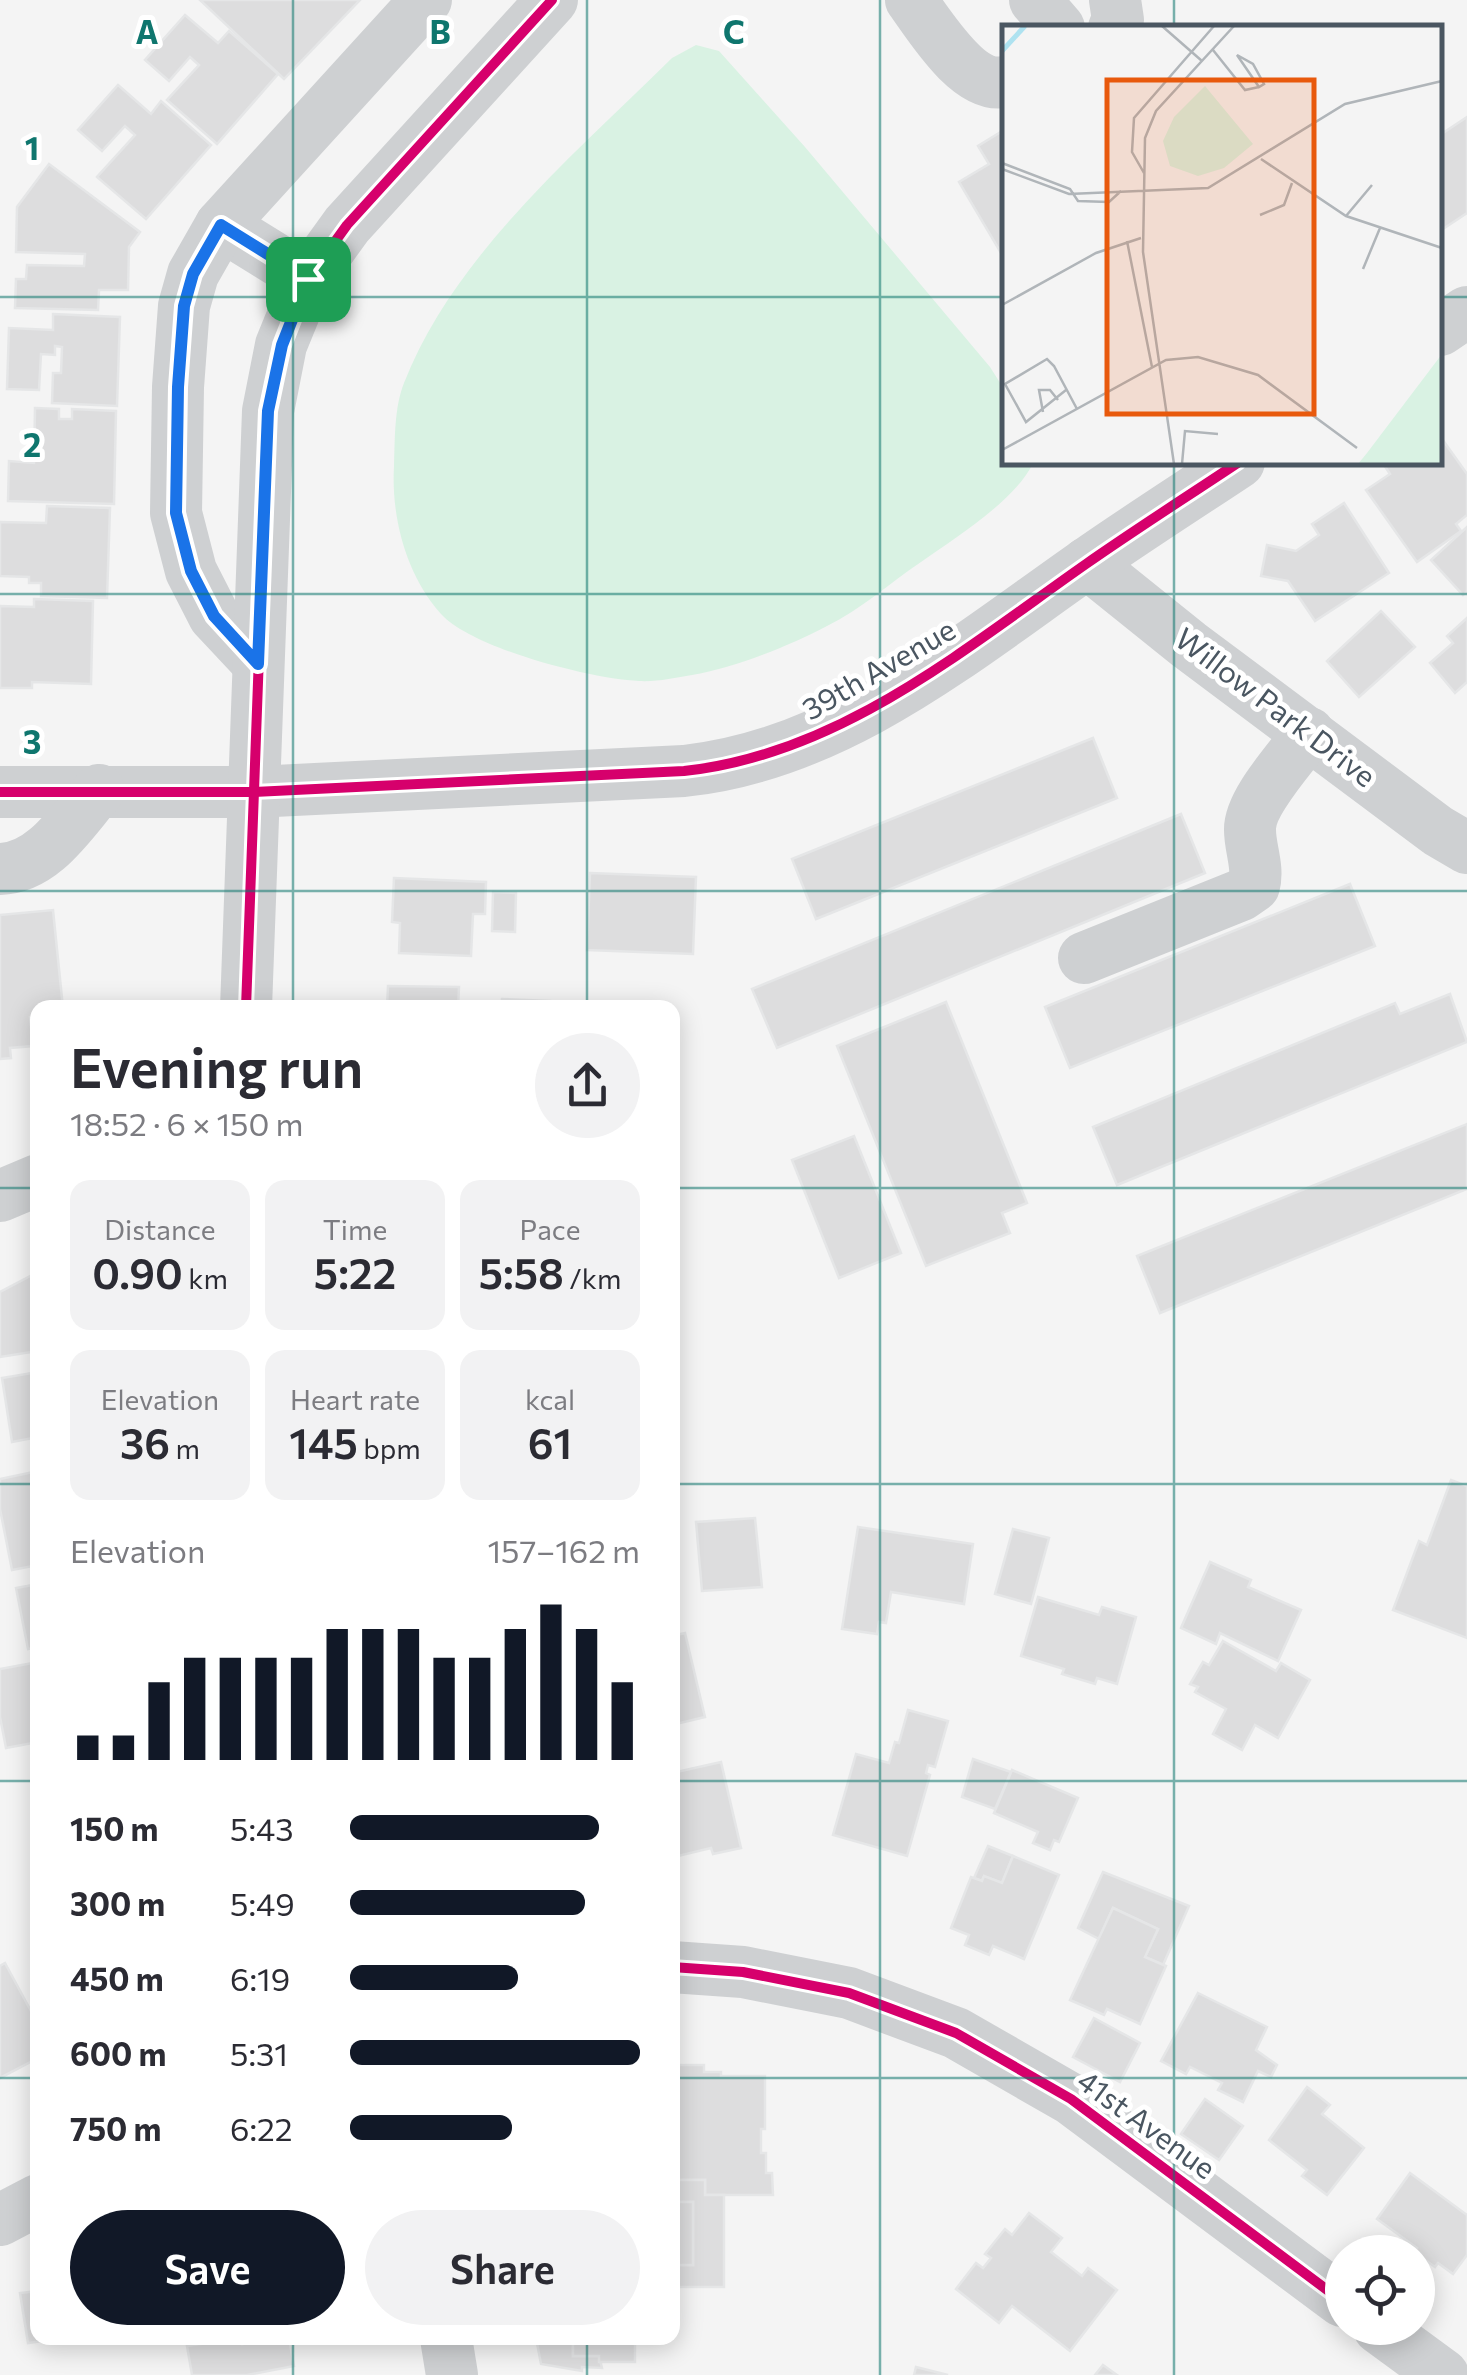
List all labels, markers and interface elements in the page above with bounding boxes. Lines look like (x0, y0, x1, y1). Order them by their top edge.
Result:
text: A (136, 11, 159, 51)
text: B (429, 11, 451, 51)
text: C (723, 11, 745, 51)
inset map (1002, 25, 1442, 465)
text: 1 (25, 127, 39, 167)
pin (266, 237, 351, 322)
icon: arrive (281, 252, 336, 307)
text: 2 (23, 424, 41, 464)
street label: 39th Avenue (795, 609, 961, 727)
street label: Willow Park Drive (1169, 619, 1384, 794)
text: 3 (23, 721, 41, 761)
text: Evening run (70, 1032, 363, 1099)
button: share (535, 1033, 640, 1138)
text: 18:52 · 6 × 150 m (70, 1103, 303, 1143)
text: Distance (104, 1212, 216, 1246)
text: Time (323, 1212, 387, 1246)
text: Pace (520, 1212, 580, 1246)
text: 0.90 (92, 1246, 183, 1298)
text: 5:22 (314, 1246, 396, 1298)
text: 5:58 (479, 1246, 564, 1298)
text: km (183, 1261, 228, 1295)
text: /km (564, 1261, 621, 1295)
text: Elevation (101, 1382, 219, 1416)
text: Heart rate (290, 1382, 420, 1416)
text: kcal (525, 1382, 575, 1416)
text: 36 (120, 1416, 170, 1468)
text: 145 (289, 1416, 358, 1468)
text: 61 (528, 1416, 572, 1468)
text: m (170, 1431, 200, 1465)
text: bpm (358, 1431, 421, 1465)
text: Elevation (70, 1530, 205, 1570)
text: 157–162 m (487, 1530, 640, 1570)
text: 150 m (70, 1808, 158, 1848)
text: 5:43 (230, 1808, 293, 1848)
text: 300 m (70, 1883, 165, 1923)
text: 5:49 (230, 1883, 295, 1923)
text: 450 m (70, 1958, 164, 1998)
text: 6:19 (230, 1958, 290, 1998)
text: 600 m (70, 2033, 166, 2073)
text: 5:31 (230, 2033, 288, 2073)
street label: 41st Avenue (1071, 2061, 1224, 2185)
text: 750 m (70, 2108, 161, 2148)
text: 6:22 (230, 2108, 292, 2148)
button: Save (70, 2210, 345, 2325)
button: Share (365, 2210, 640, 2325)
map controls (1325, 2235, 1435, 2345)
button: locate (1325, 2235, 1435, 2345)

